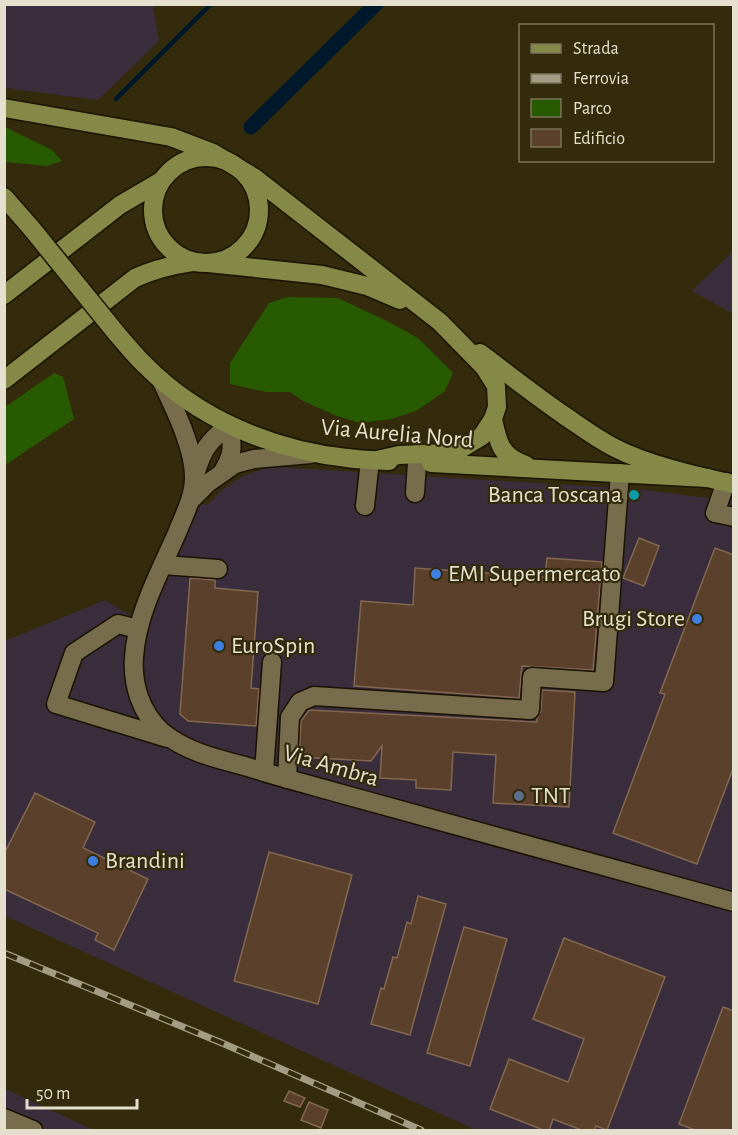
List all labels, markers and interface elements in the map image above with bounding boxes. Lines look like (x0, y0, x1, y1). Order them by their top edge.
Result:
legend (519, 24, 714, 162)
text: Strada (573, 40, 619, 58)
text: Ferrovia (573, 70, 629, 88)
text: Parco (573, 100, 612, 118)
text: Edificio (573, 130, 625, 148)
street label: Via Aurelia Nord (320, 415, 474, 453)
place label: Banca Toscana (488, 483, 622, 507)
marker: Banca Toscana (627, 488, 641, 502)
place label: EMI Supermercato (448, 562, 621, 586)
marker: EMI Supermercato (429, 567, 443, 581)
place label: Brugi Store (582, 607, 685, 631)
marker: Brugi Store (690, 612, 704, 626)
place label: EuroSpin (231, 634, 315, 658)
marker: EuroSpin (212, 639, 226, 653)
street label: Via Ambra (281, 741, 381, 791)
place label: TNT (531, 784, 571, 808)
marker: TNT (512, 789, 526, 803)
place label: Brandini (105, 849, 185, 873)
marker: Brandini (86, 854, 100, 868)
scale bar (27, 1072, 136, 1110)
text: 50 m (36, 1085, 70, 1103)

